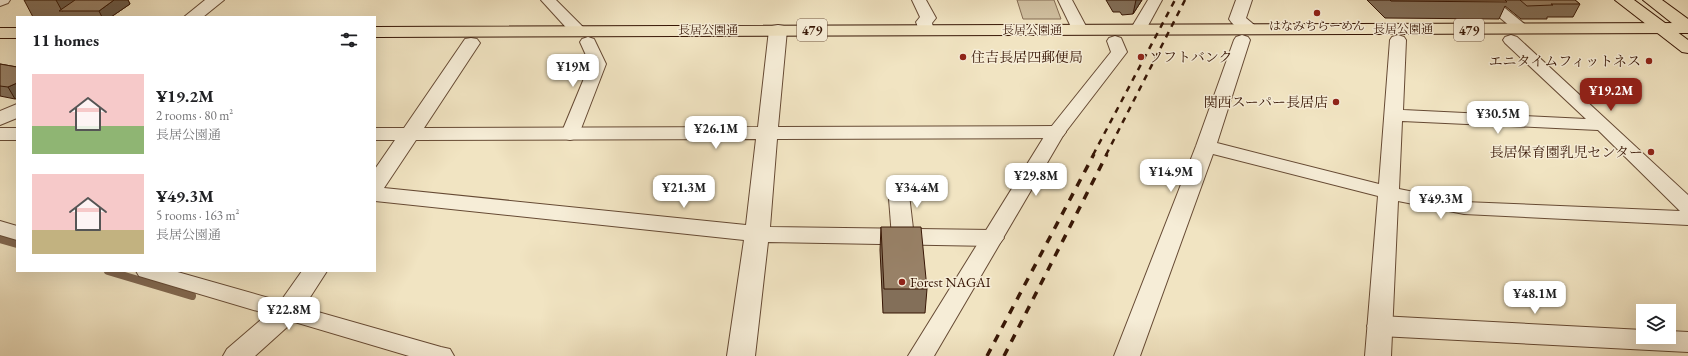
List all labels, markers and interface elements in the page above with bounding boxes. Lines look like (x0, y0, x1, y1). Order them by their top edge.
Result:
marker: はなみちらーめん (1312, 8, 1322, 18)
place label: はなみちらーめん (1269, 18, 1365, 34)
road number: 479 (797, 19, 827, 41)
road number: 479 (1454, 19, 1484, 41)
street label: 長居公園通 (1373, 21, 1433, 37)
street label: 長居公園通 (678, 22, 738, 38)
street label: 長居公園通 (1002, 22, 1062, 38)
text: 11 homes (32, 29, 99, 51)
icon: filters (338, 29, 360, 51)
place label: 住吉長居四郵便局 (971, 48, 1083, 66)
place label: ソフトバンク (1149, 48, 1232, 66)
marker: 住吉長居四郵便局 (958, 52, 968, 62)
marker: ソフトバンク (1136, 52, 1146, 62)
place label: エニタイムフィットネス (1489, 52, 1641, 70)
pin: ¥19M (549, 54, 597, 88)
marker: エニタイムフィットネス (1644, 56, 1654, 66)
text: ¥19M (556, 58, 590, 75)
pin: ¥19.2M (1578, 78, 1644, 112)
text: ¥19.2M (1589, 82, 1633, 99)
text: ¥19.2M (156, 85, 214, 107)
icon: home (64, 90, 112, 138)
place label: 関西スーパー長居店 (1203, 93, 1328, 111)
marker: 関西スーパー長居店 (1331, 97, 1341, 107)
pin: ¥30.5M (1465, 101, 1531, 135)
text: ¥30.5M (1476, 105, 1520, 122)
text: 2 rooms · 80 m² (156, 107, 233, 124)
pin: ¥26.1M (683, 116, 749, 150)
text: ¥26.1M (694, 120, 738, 137)
text: 長居公園通 (156, 126, 221, 143)
place label: 長居保育園乳児センター (1490, 143, 1643, 161)
marker: 長居保育園乳児センター (1646, 147, 1656, 157)
pin: ¥14.9M (1138, 159, 1204, 193)
pin: ¥29.8M (1003, 163, 1069, 197)
text: ¥14.9M (1149, 163, 1193, 180)
text: ¥29.8M (1014, 167, 1058, 184)
pin: ¥21.3M (651, 175, 717, 209)
pin: ¥34.4M (884, 175, 950, 209)
text: ¥21.3M (662, 179, 706, 196)
text: ¥34.4M (895, 179, 939, 196)
text: ¥49.3M (156, 185, 214, 207)
pin: ¥49.3M (1408, 186, 1474, 220)
icon: home (64, 190, 112, 238)
text: ¥49.3M (1419, 190, 1463, 207)
text: 5 rooms · 163 m² (156, 207, 240, 224)
text: 長居公園通 (156, 226, 221, 243)
place label: Forest NAGAI (910, 273, 991, 291)
marker: Forest NAGAI (897, 277, 907, 287)
pin: ¥48.1M (1502, 281, 1568, 315)
text: ¥48.1M (1513, 285, 1557, 302)
pin: ¥22.8M (256, 297, 322, 331)
text: ¥22.8M (267, 301, 311, 318)
map controls (1636, 304, 1676, 344)
button: layers (1636, 304, 1676, 344)

